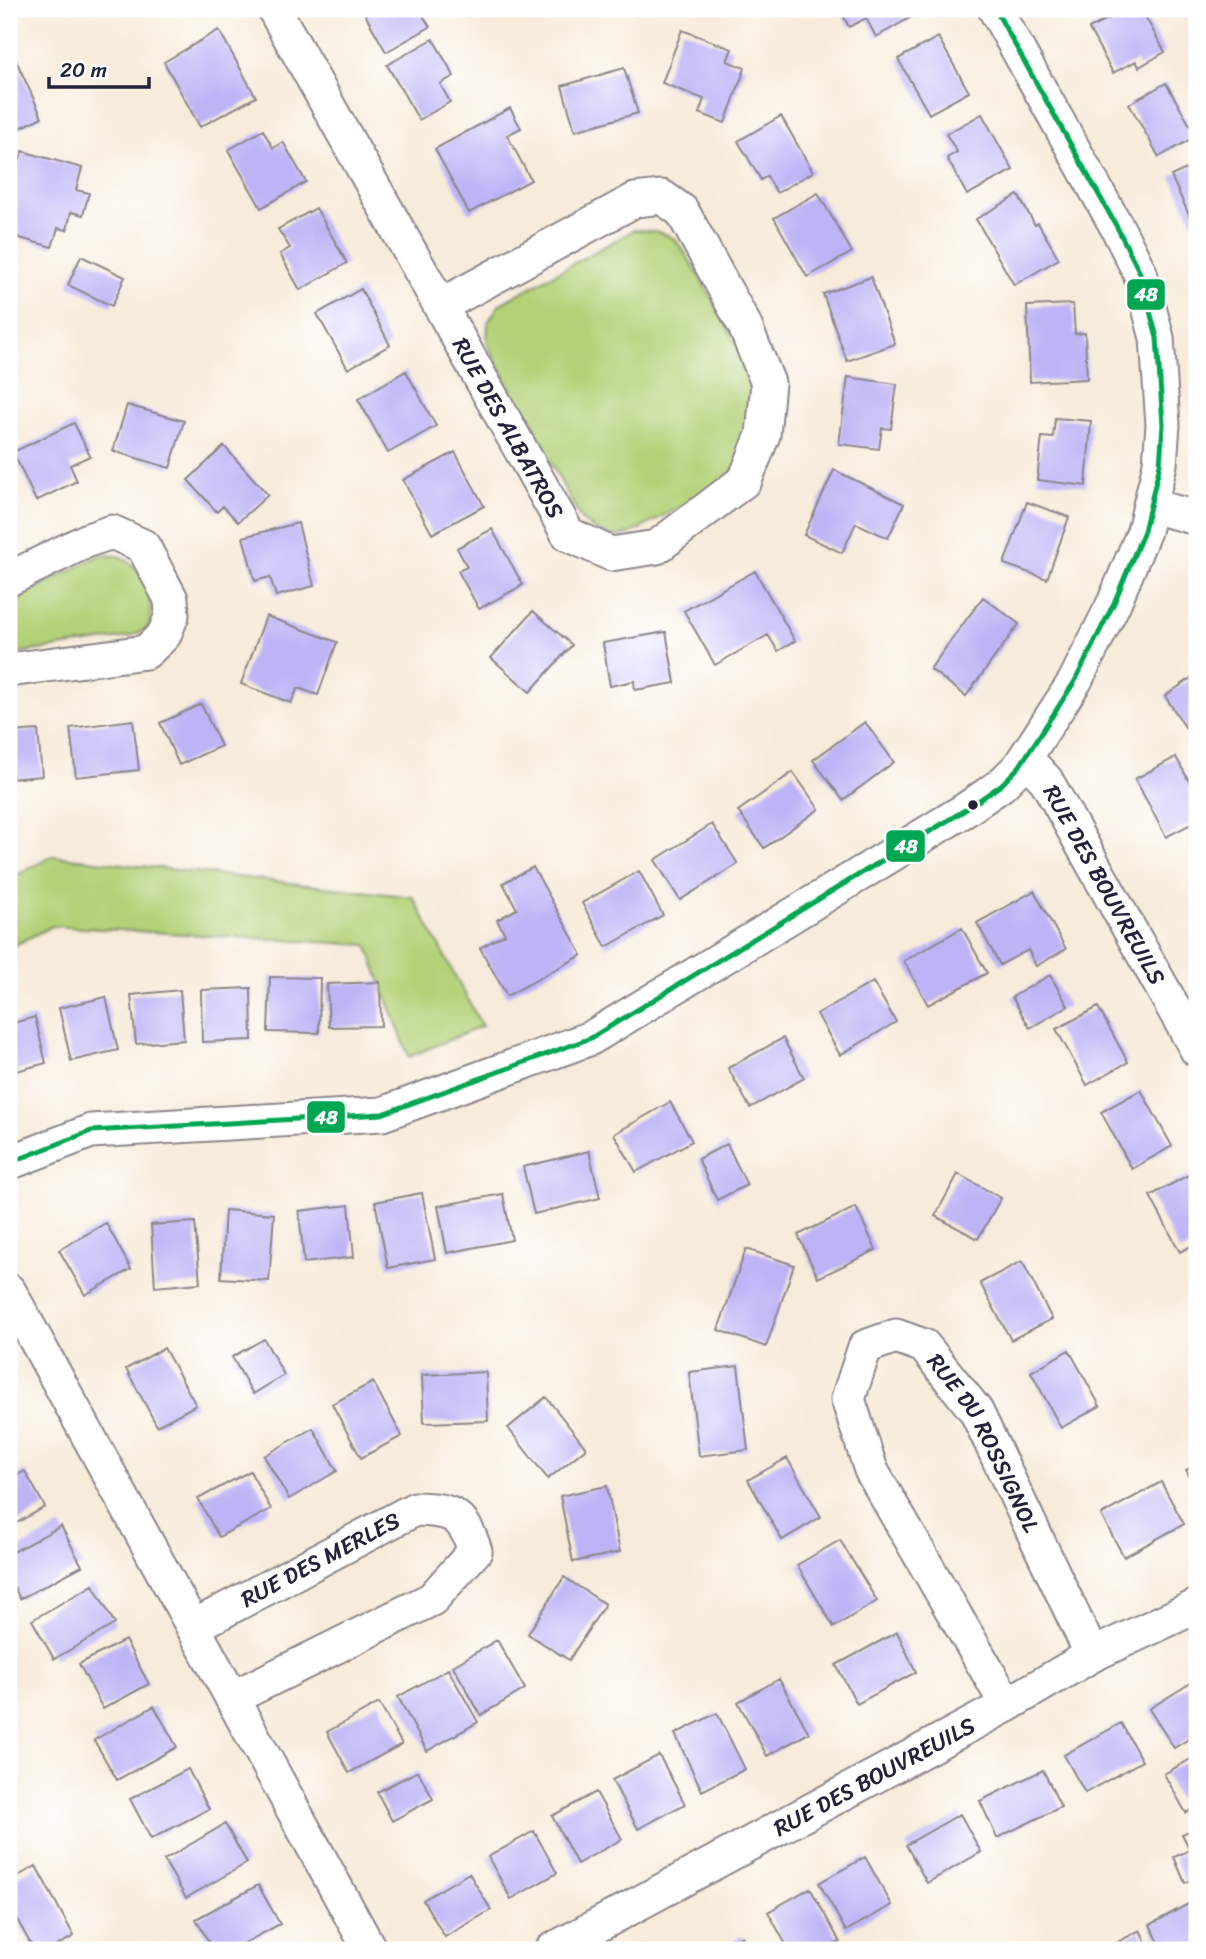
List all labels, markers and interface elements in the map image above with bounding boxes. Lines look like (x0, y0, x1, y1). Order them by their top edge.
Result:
scale bar (49, 46, 149, 90)
text: 20 m (60, 51, 107, 89)
line badge: 48 (1126, 278, 1166, 311)
text: 48 (1133, 278, 1158, 311)
street label: RUE DES ALBATROS (441, 329, 576, 527)
street label: RUE DES BOUVREUILS (1031, 777, 1177, 993)
unlabelled marker (966, 798, 980, 812)
line badge: 48 (885, 829, 926, 863)
text: 48 (893, 830, 918, 863)
line badge: 48 (306, 1100, 346, 1134)
text: 48 (313, 1101, 338, 1134)
street label: RUE DU ROSSIGNOL (916, 1344, 1051, 1540)
street label: RUE DES MERLES (233, 1500, 408, 1619)
street label: RUE DES BOUVREUILS (766, 1706, 983, 1848)

